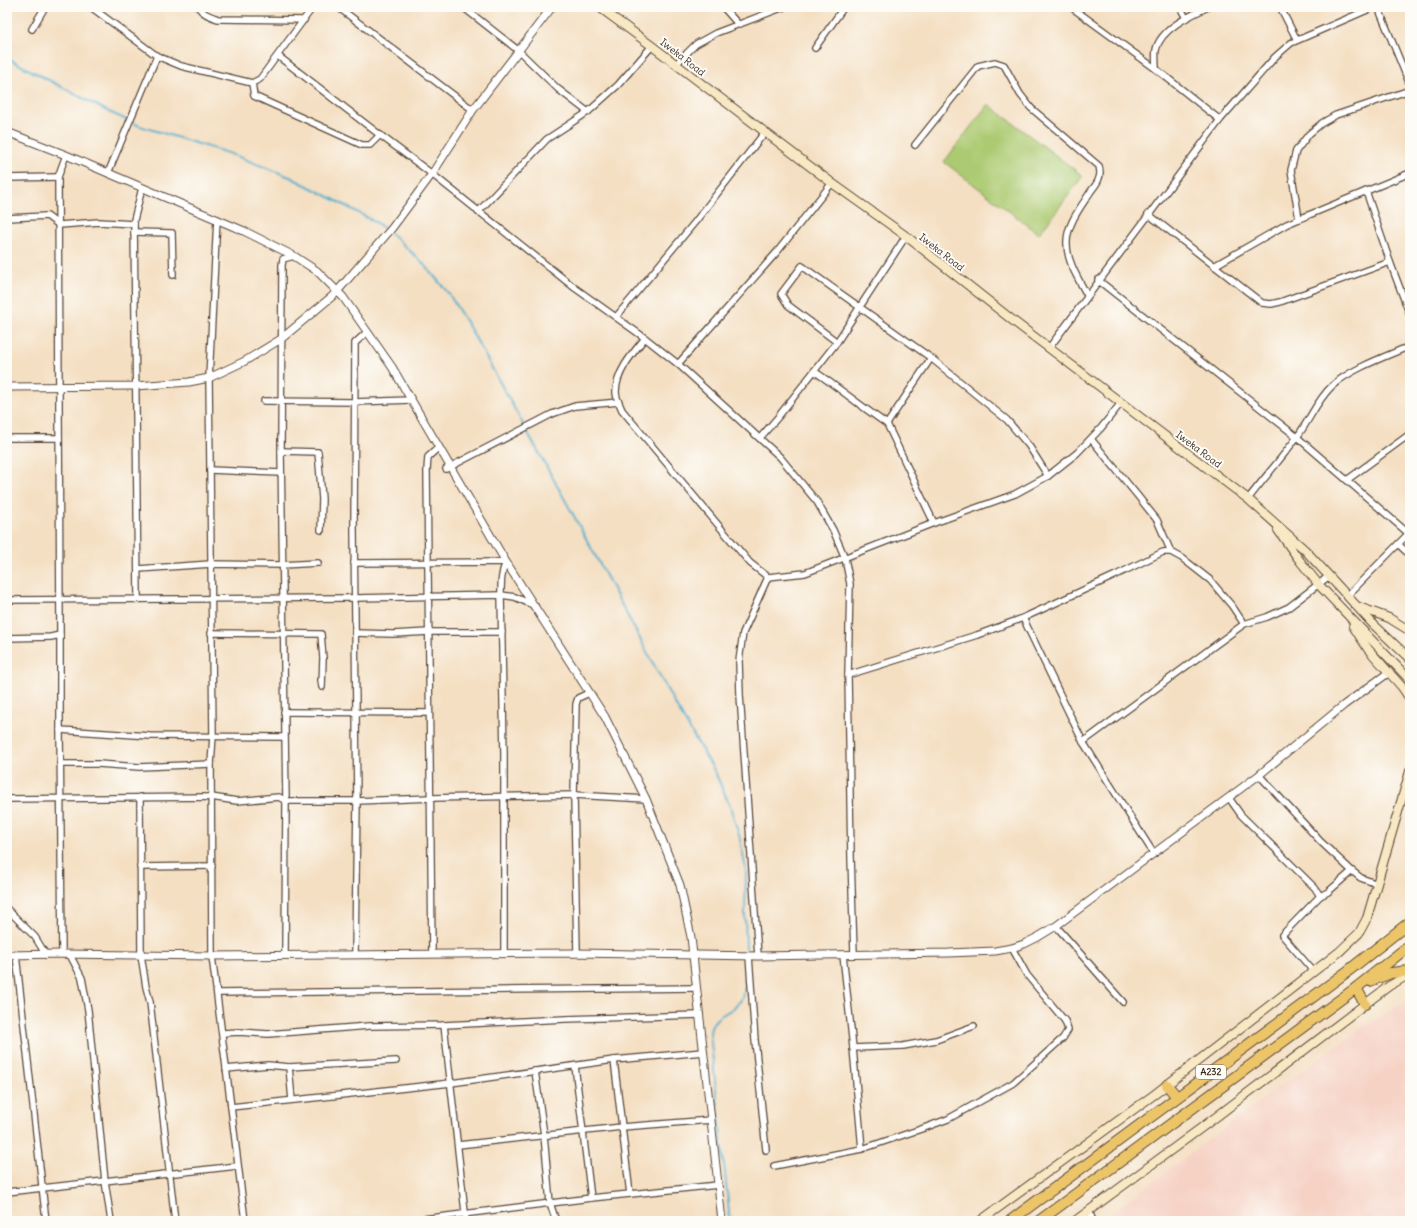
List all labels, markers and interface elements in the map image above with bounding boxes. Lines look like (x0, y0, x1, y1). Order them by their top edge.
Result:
street label: Iweka Road (657, 36, 708, 79)
street label: Iweka Road (916, 231, 967, 274)
street label: Iweka Road (1173, 428, 1224, 471)
road number: A232 (1196, 1065, 1226, 1079)

